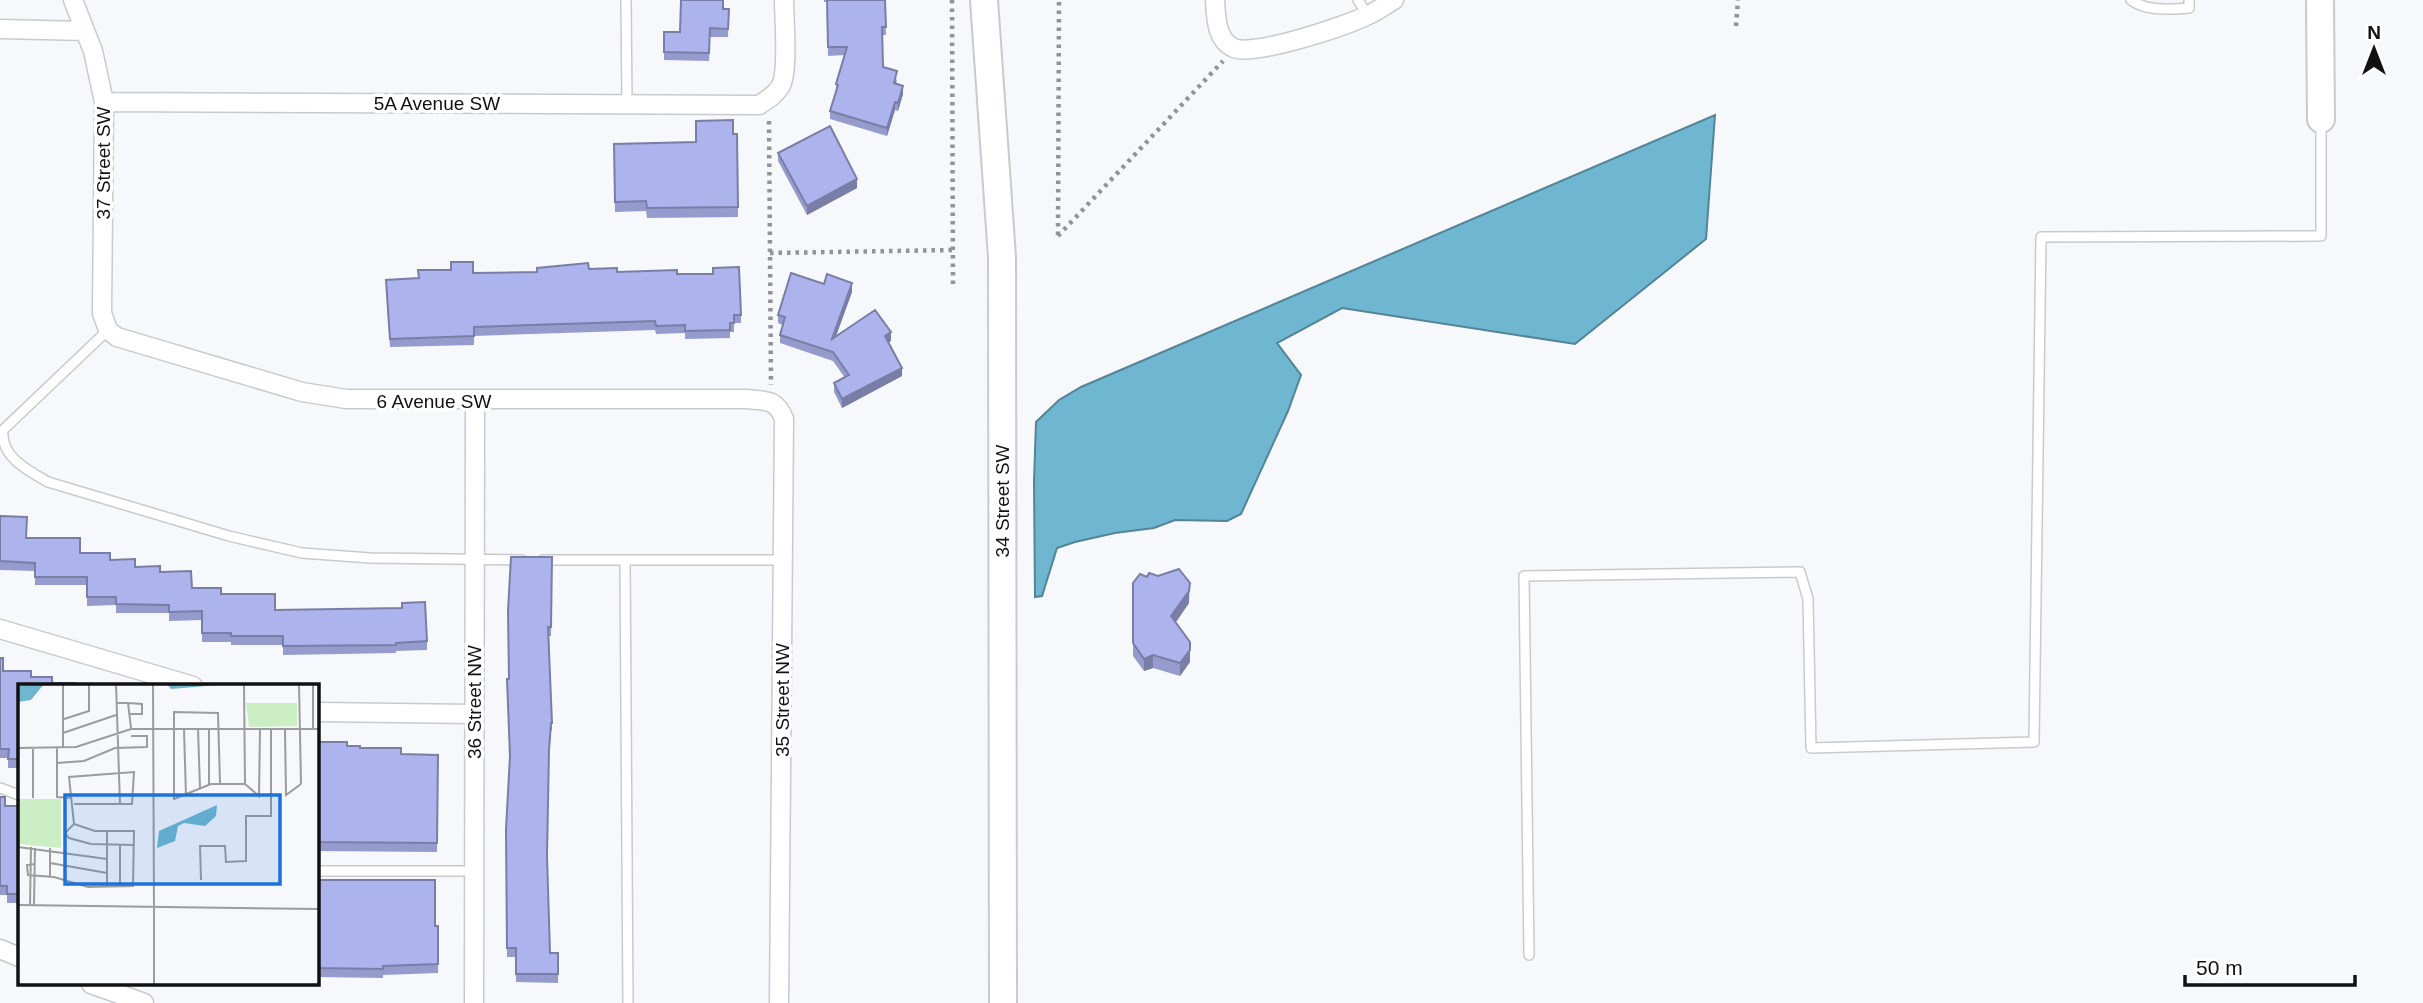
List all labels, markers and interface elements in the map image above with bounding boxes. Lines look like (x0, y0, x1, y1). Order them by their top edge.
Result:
north arrow (2339, 14, 2409, 84)
text: N (2367, 22, 2381, 43)
street label: 5A Avenue SW (374, 93, 500, 114)
street label: 37 Street SW (93, 106, 114, 220)
street label: 6 Avenue SW (377, 391, 491, 412)
street label: 34 Street SW (992, 444, 1013, 558)
street label: 35 Street NW (772, 643, 793, 757)
street label: 36 Street NW (464, 645, 485, 759)
inset map (18, 684, 318, 986)
scale bar (2185, 944, 2355, 988)
text: 50 m (2196, 956, 2243, 979)

